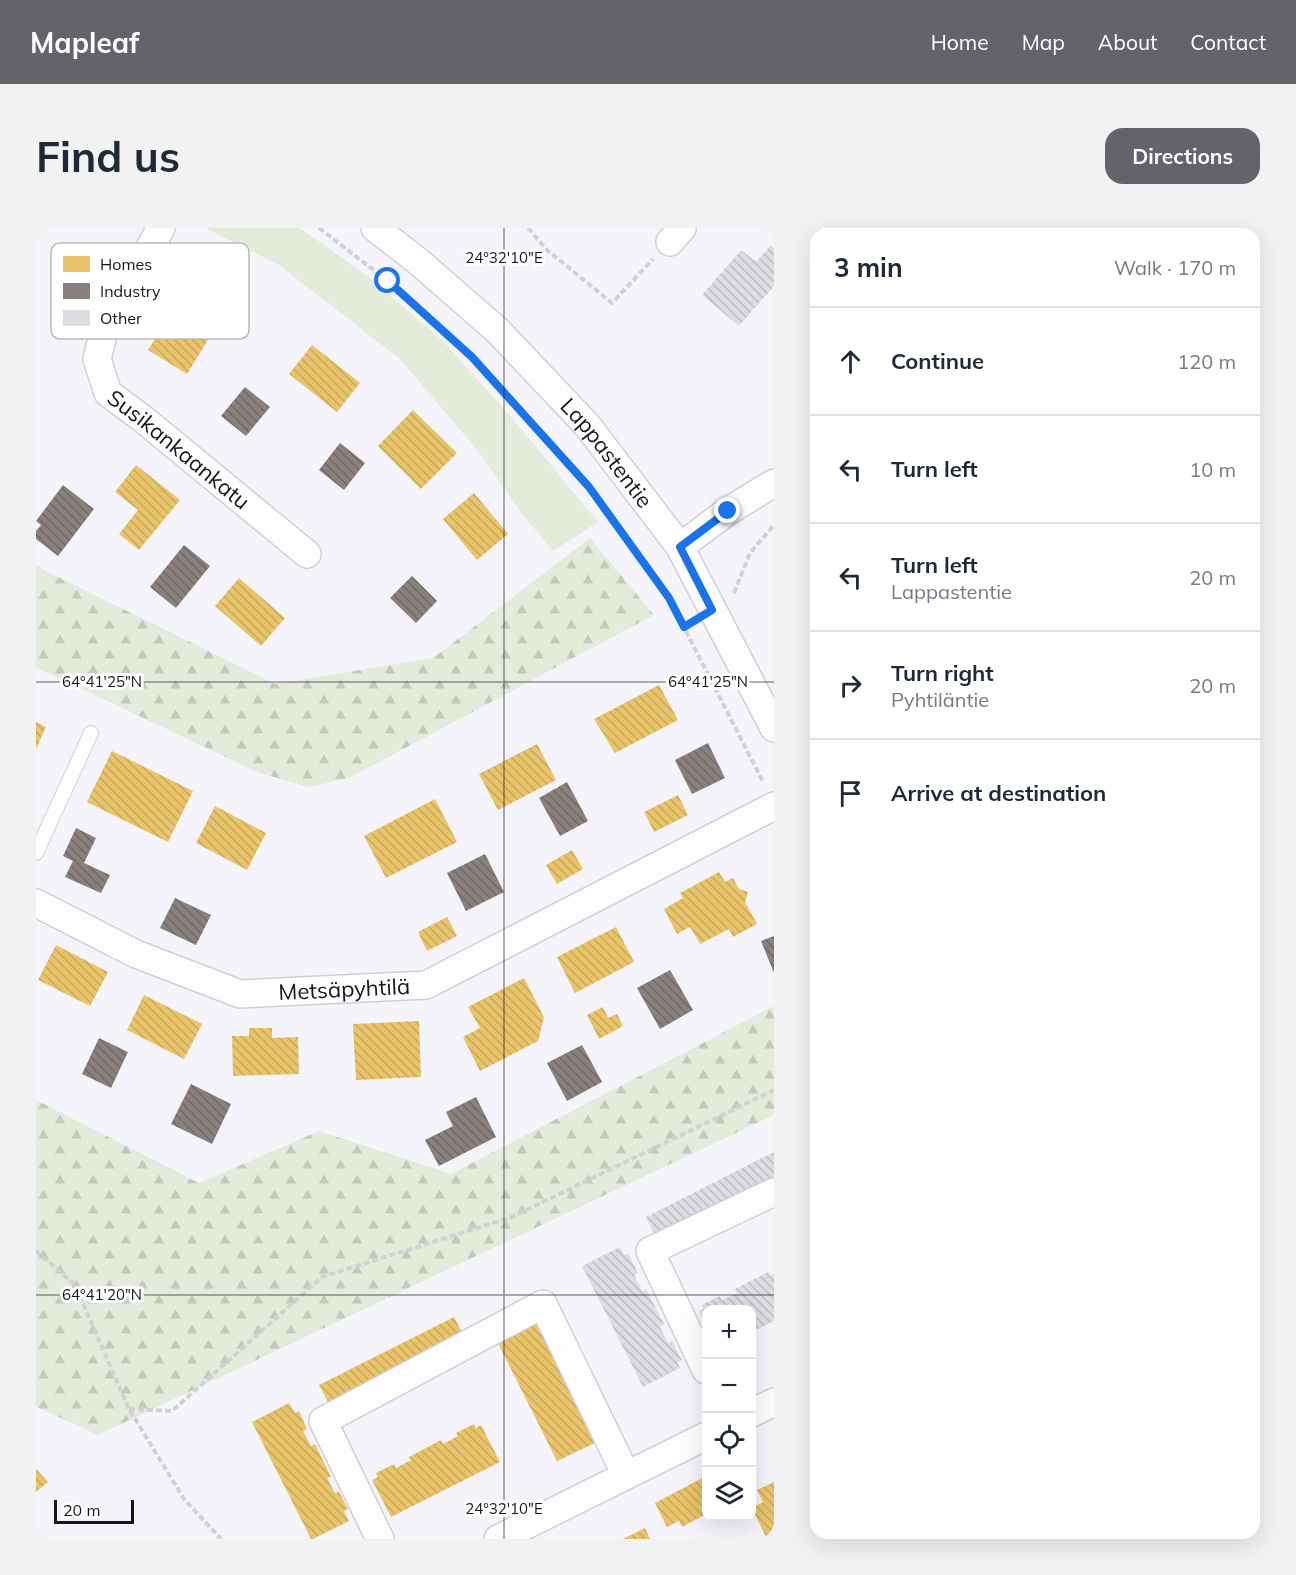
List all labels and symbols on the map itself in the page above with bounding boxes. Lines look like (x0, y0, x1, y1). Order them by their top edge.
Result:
legend (51, 243, 249, 339)
text: 24°32'10"E (465, 248, 543, 267)
text: Homes (100, 254, 152, 274)
route start (374, 267, 400, 293)
text: Industry (100, 281, 161, 301)
text: Other (100, 308, 142, 328)
street label: Susikankaankatu (102, 383, 256, 515)
street label: Lappastentie (555, 392, 659, 513)
route end (714, 497, 740, 523)
text: 64°41'25"N (62, 672, 142, 691)
text: 64°41'25"N (668, 672, 748, 691)
street label: Metsäpyhtilä (278, 972, 411, 1006)
text: 64°41'20"N (62, 1285, 142, 1304)
scale bar (54, 1497, 134, 1524)
text: 24°32'10"E (465, 1499, 543, 1518)

